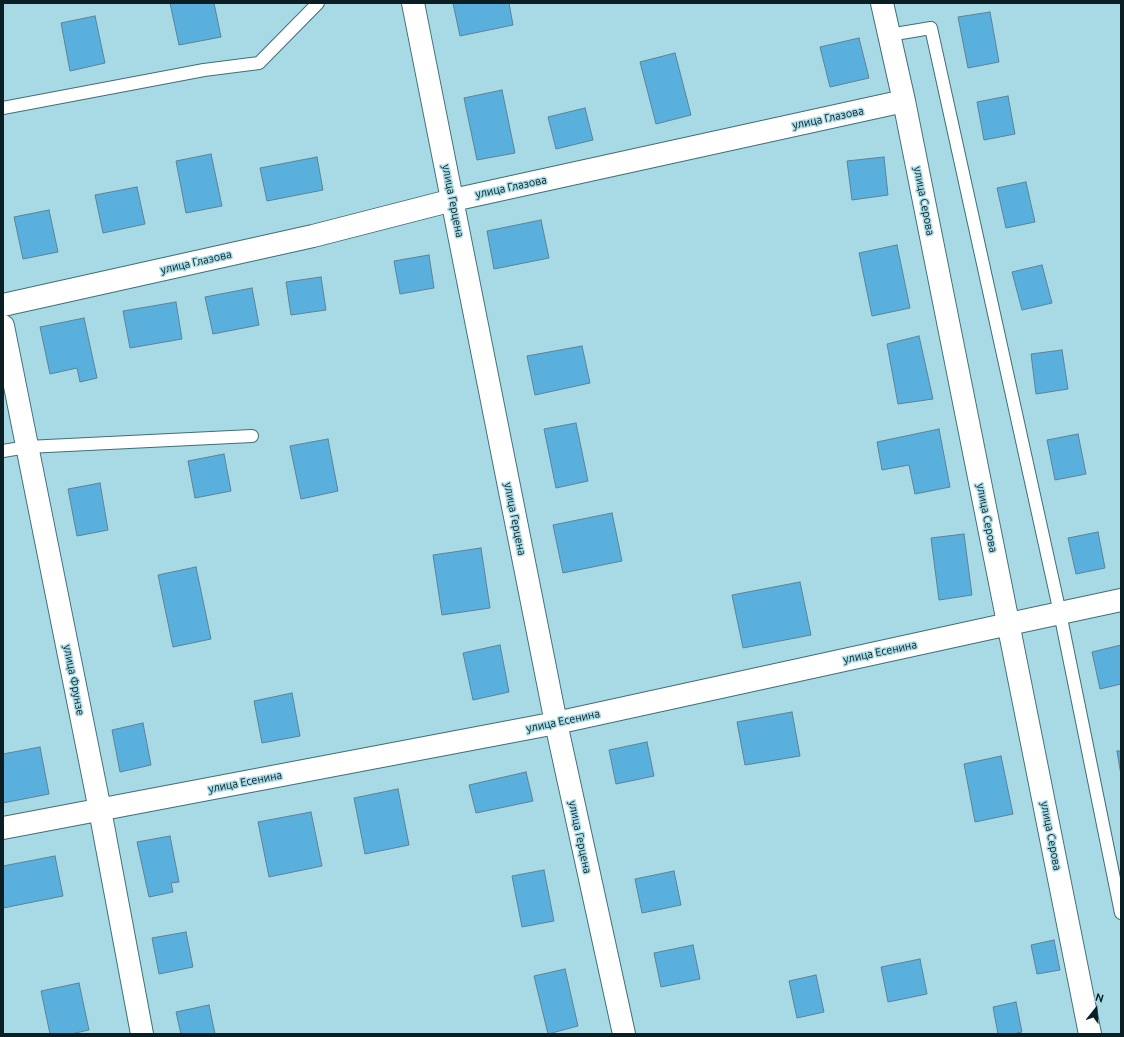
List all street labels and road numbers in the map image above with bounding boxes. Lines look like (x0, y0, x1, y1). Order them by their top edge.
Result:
street label: улица Глазова (791, 104, 865, 132)
street label: улица Герцена (439, 163, 467, 239)
street label: улица Серова (911, 165, 937, 237)
street label: улица Глазова (474, 173, 548, 201)
street label: улица Глазова (159, 247, 233, 277)
street label: улица Герцена (501, 481, 529, 557)
street label: улица Серова (974, 482, 1000, 554)
street label: улица Есенина (842, 638, 918, 666)
street label: улица Фрунзе (61, 644, 87, 716)
street label: улица Есенина (525, 707, 601, 735)
street label: улица Есенина (207, 768, 283, 796)
street label: улица Герцена (566, 799, 594, 875)
street label: улица Серова (1038, 800, 1064, 872)

